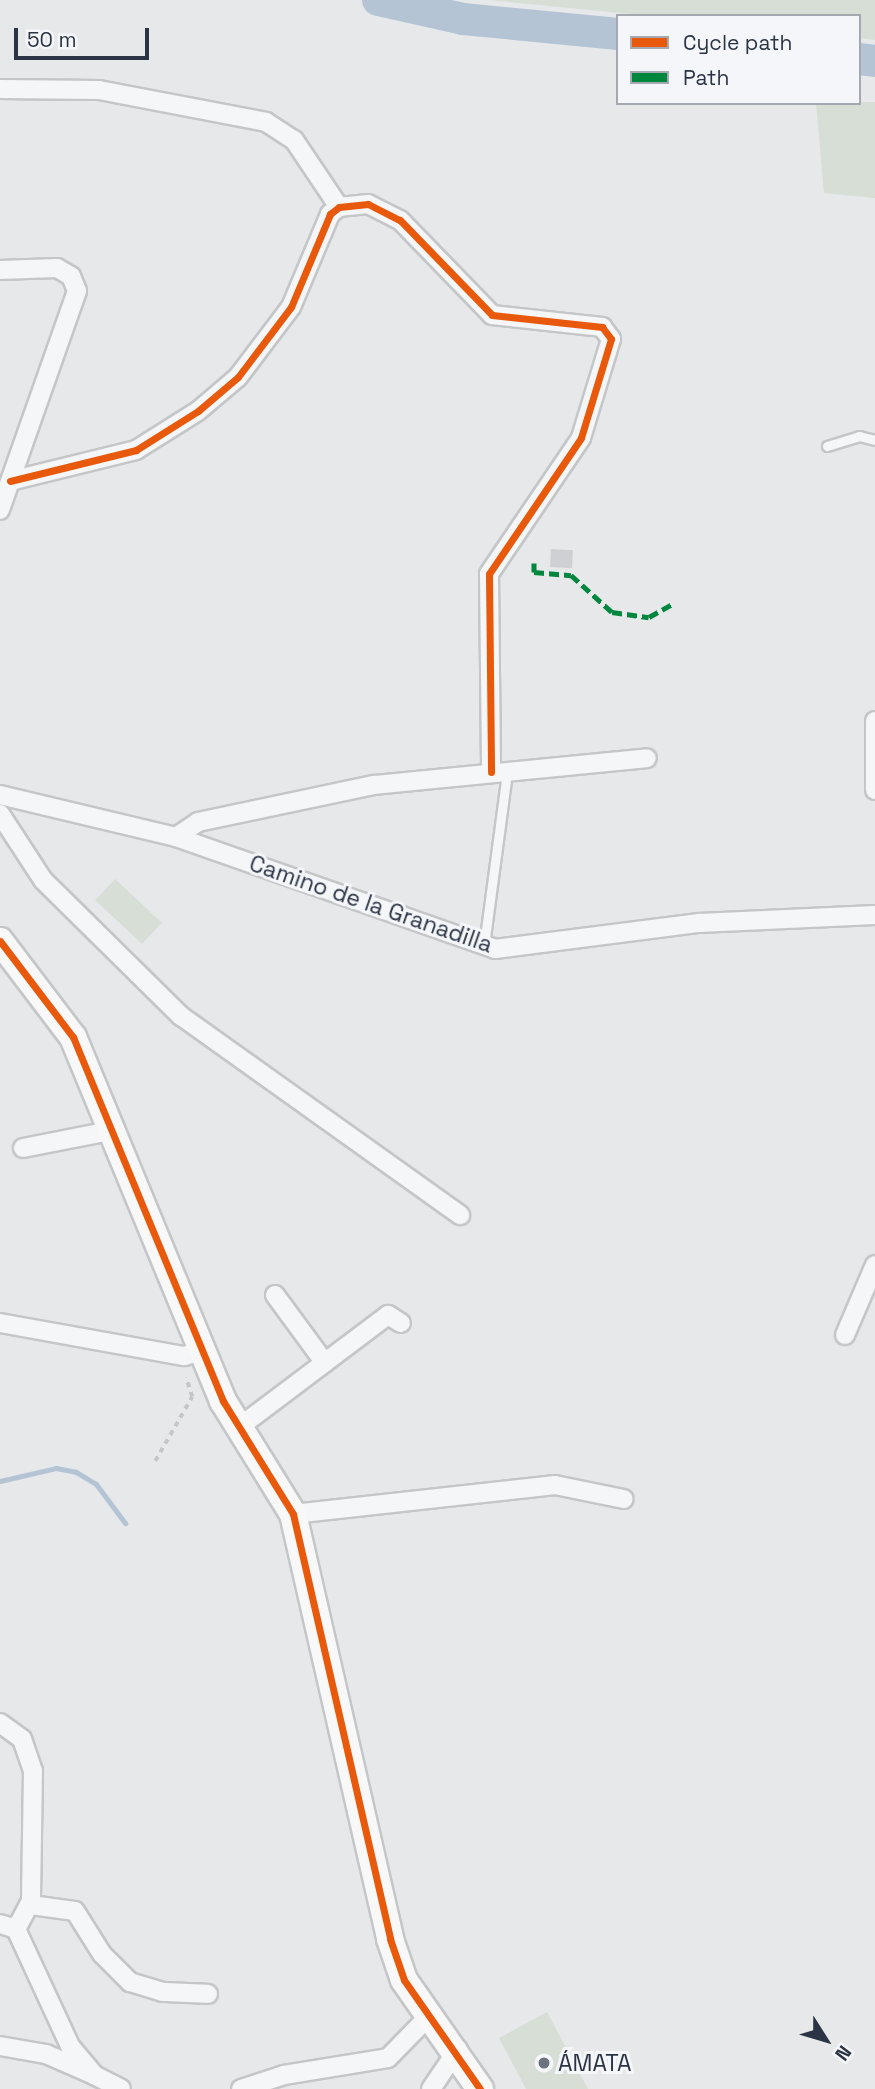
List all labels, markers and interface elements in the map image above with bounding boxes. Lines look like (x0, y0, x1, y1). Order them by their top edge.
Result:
scale bar (18, 14, 152, 58)
legend (616, 14, 861, 105)
text: 50 m (27, 26, 77, 53)
text: Cycle path (683, 29, 792, 56)
text: Path (683, 64, 729, 91)
street label: Camino de la Granadilla (246, 849, 496, 959)
north arrow (791, 2005, 861, 2075)
text: N (829, 2040, 857, 2066)
place label: ÁMATA (558, 2049, 631, 2077)
marker: ÁMATA (536, 2055, 552, 2071)

